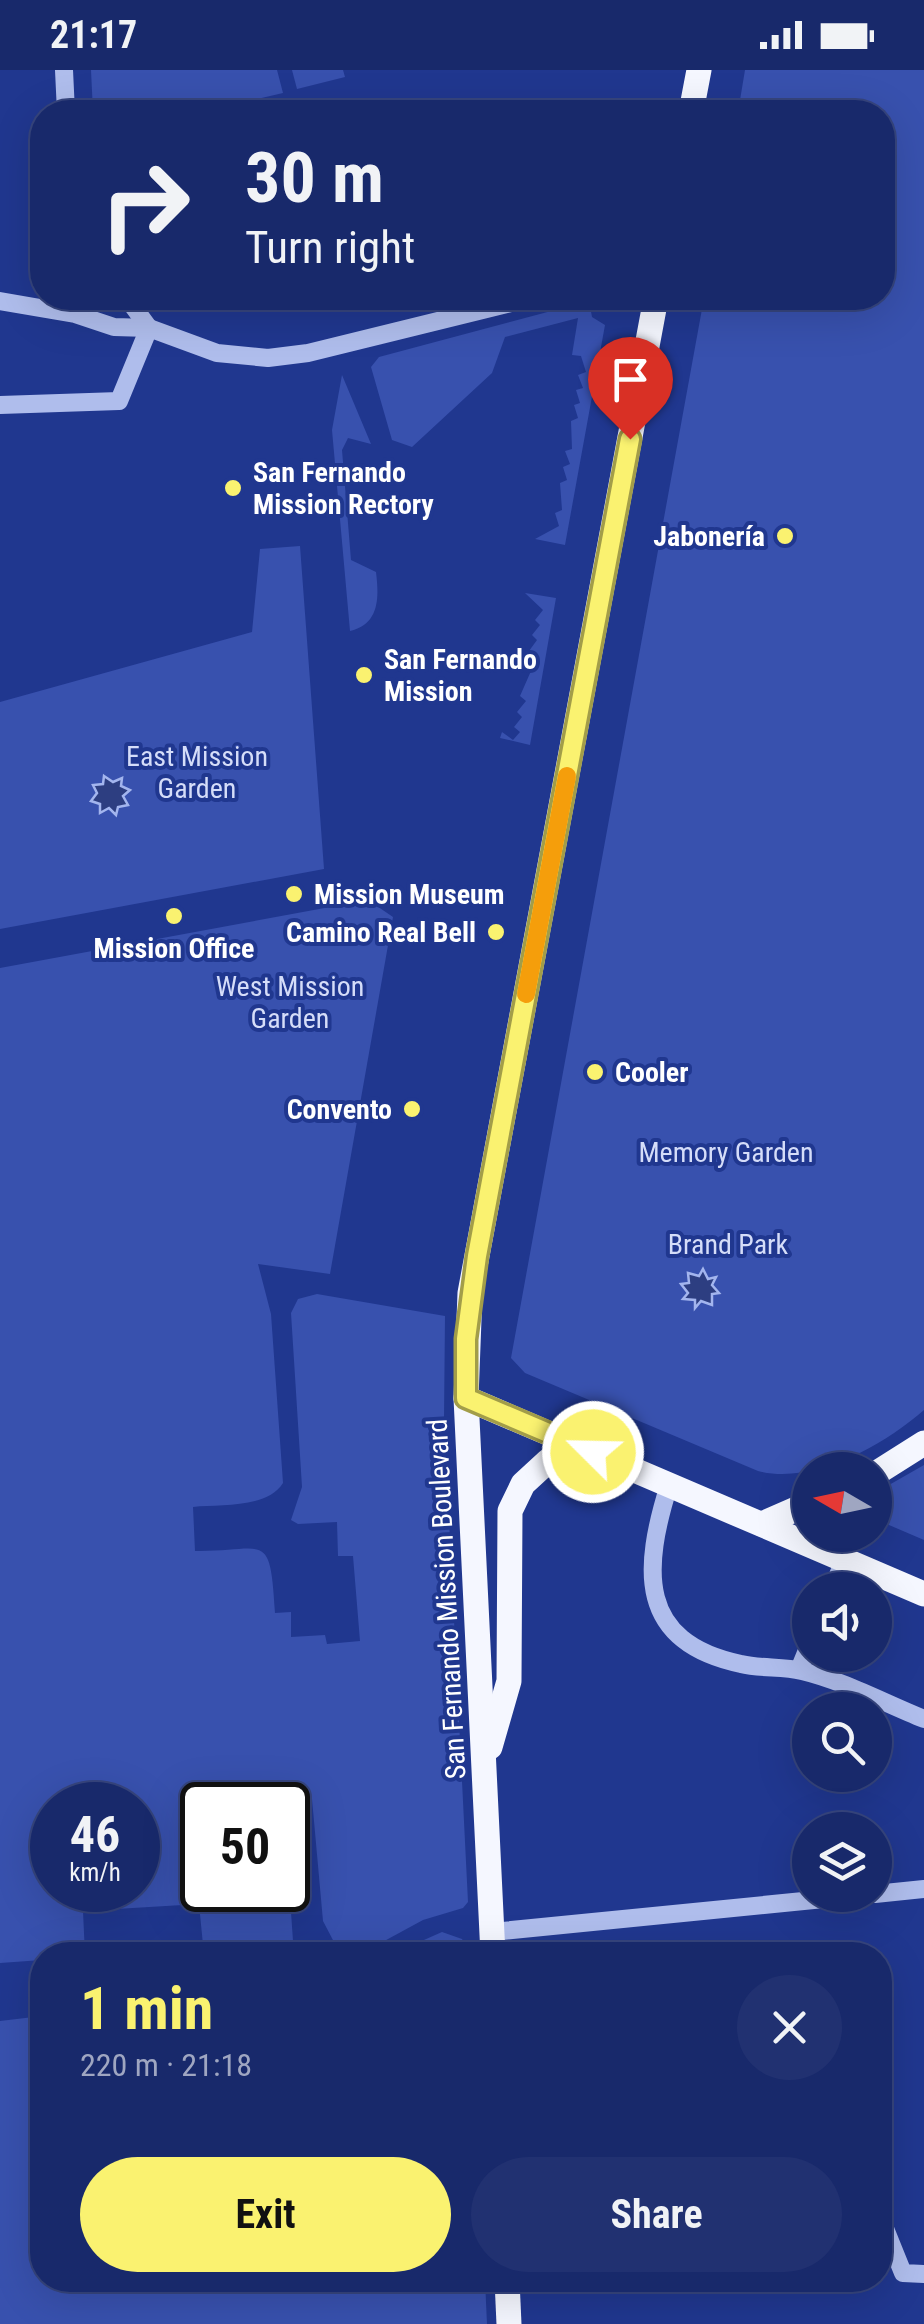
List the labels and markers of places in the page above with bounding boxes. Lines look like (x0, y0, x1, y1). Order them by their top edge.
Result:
pin (588, 337, 673, 440)
place label: San Fernando Mission Rectory (253, 456, 434, 521)
marker: San Fernando Mission Rectory (222, 477, 244, 499)
place label: Jabonería (653, 520, 765, 553)
marker: Jabonería (774, 525, 796, 547)
place label: San Fernando Mission (384, 643, 537, 708)
marker: San Fernando Mission (353, 664, 375, 686)
place label: Mission Museum (314, 878, 505, 911)
marker: Mission Museum (283, 883, 305, 905)
marker: Mission Office (163, 905, 185, 927)
place label: Camino Real Bell (286, 916, 476, 949)
marker: Camino Real Bell (485, 921, 507, 943)
place label: Mission Office (93, 932, 255, 965)
place label: Cooler (615, 1056, 689, 1089)
marker: Cooler (584, 1061, 606, 1083)
place label: Convento (287, 1093, 392, 1126)
marker: Convento (401, 1098, 423, 1120)

